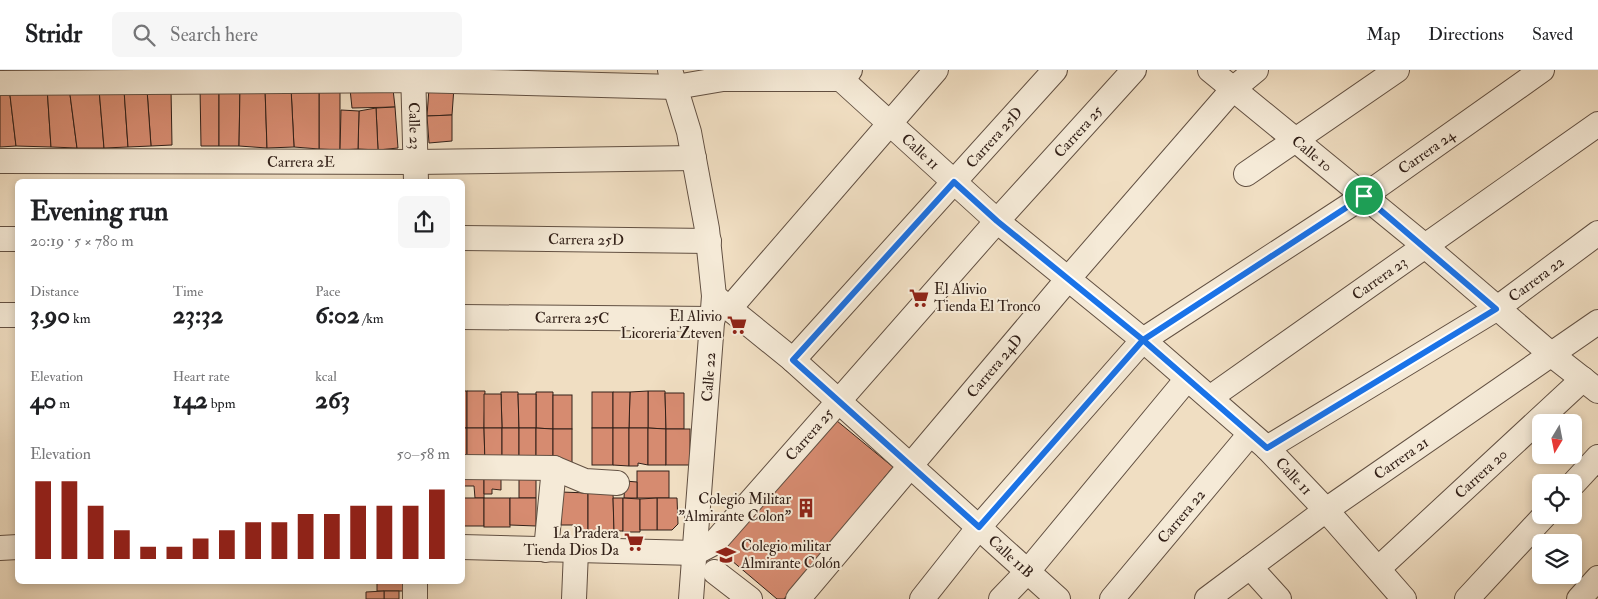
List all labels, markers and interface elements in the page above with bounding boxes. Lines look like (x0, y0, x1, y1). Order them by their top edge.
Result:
search box (112, 12, 462, 57)
text: Stridr (25, 19, 82, 50)
icon: search (130, 21, 158, 49)
text: Search here (170, 23, 258, 47)
text: Map (1367, 23, 1400, 46)
text: Directions (1428, 23, 1504, 46)
text: Saved (1532, 23, 1573, 46)
street label: Carrera 25 (1050, 101, 1107, 162)
street label: Calle 23 (404, 102, 425, 150)
street label: Carrera 25D (962, 103, 1027, 172)
street label: Carrera 24 (1394, 125, 1459, 178)
street label: Calle 11 (897, 129, 944, 174)
street label: Calle 10 (1288, 131, 1336, 176)
street label: Carrera 2E (267, 152, 335, 171)
pin (1343, 175, 1385, 217)
icon: arrive (1350, 182, 1378, 210)
text: Evening run (30, 194, 168, 229)
button: share (398, 196, 450, 248)
street label: Carrera 25D (548, 230, 624, 249)
text: 20:19 · 5 × 780 m (30, 231, 134, 251)
street label: Carrera 23 (1348, 252, 1410, 304)
street label: Carrera 22 (1505, 252, 1568, 306)
place label: El Alivio Tienda El Tronco (934, 280, 1041, 316)
text: Distance (30, 283, 79, 300)
text: Time (173, 283, 203, 300)
text: Pace (315, 283, 340, 300)
supermarket icon: El Alivio Tienda El Tronco (908, 287, 930, 309)
text: 3.90 (30, 300, 70, 331)
text: 23:32 (173, 300, 223, 331)
text: 6:02 (315, 300, 360, 331)
place label: El Alivio Licoreria Zteven (621, 307, 722, 343)
street label: Carrera 25C (535, 308, 609, 328)
text: km (70, 310, 91, 327)
text: /km (360, 310, 384, 327)
supermarket icon: El Alivio Licoreria Zteven (726, 314, 748, 336)
street label: Carrera 24D (962, 330, 1027, 402)
street label: Calle 22 (698, 351, 720, 402)
text: Elevation (30, 368, 83, 385)
text: Heart rate (173, 368, 230, 385)
text: kcal (315, 368, 337, 385)
text: 40 (30, 385, 56, 416)
text: 142 (173, 385, 208, 416)
text: 263 (315, 385, 350, 416)
text: m (56, 395, 70, 412)
text: bpm (208, 395, 236, 412)
street label: Carrera 25 (781, 404, 838, 465)
north arrow (1532, 414, 1582, 464)
map controls (1532, 414, 1582, 584)
street label: Carrera 21 (1370, 432, 1432, 484)
text: Elevation (30, 444, 91, 464)
text: 50–58 m (396, 444, 450, 464)
street label: Carrera 20 (1451, 445, 1511, 503)
street label: Calle 11 (1271, 453, 1316, 499)
button: locate (1532, 474, 1582, 524)
street label: Carrera 22 (1153, 485, 1210, 547)
place label: Colegio Militar "Almirante Colon" (678, 490, 791, 526)
building icon: Colegio Militar "Almirante Colon" (795, 497, 817, 519)
place label: La Pradera Tienda Dios Da (523, 524, 620, 560)
supermarket icon: La Pradera Tienda Dios Da (623, 531, 645, 553)
street label: Calle 11B (984, 531, 1038, 582)
button: layers (1532, 534, 1582, 584)
place label: Colegio militar Almirante Colón (740, 537, 841, 573)
school or university icon: Colegio militar Almirante Colón (715, 544, 737, 566)

